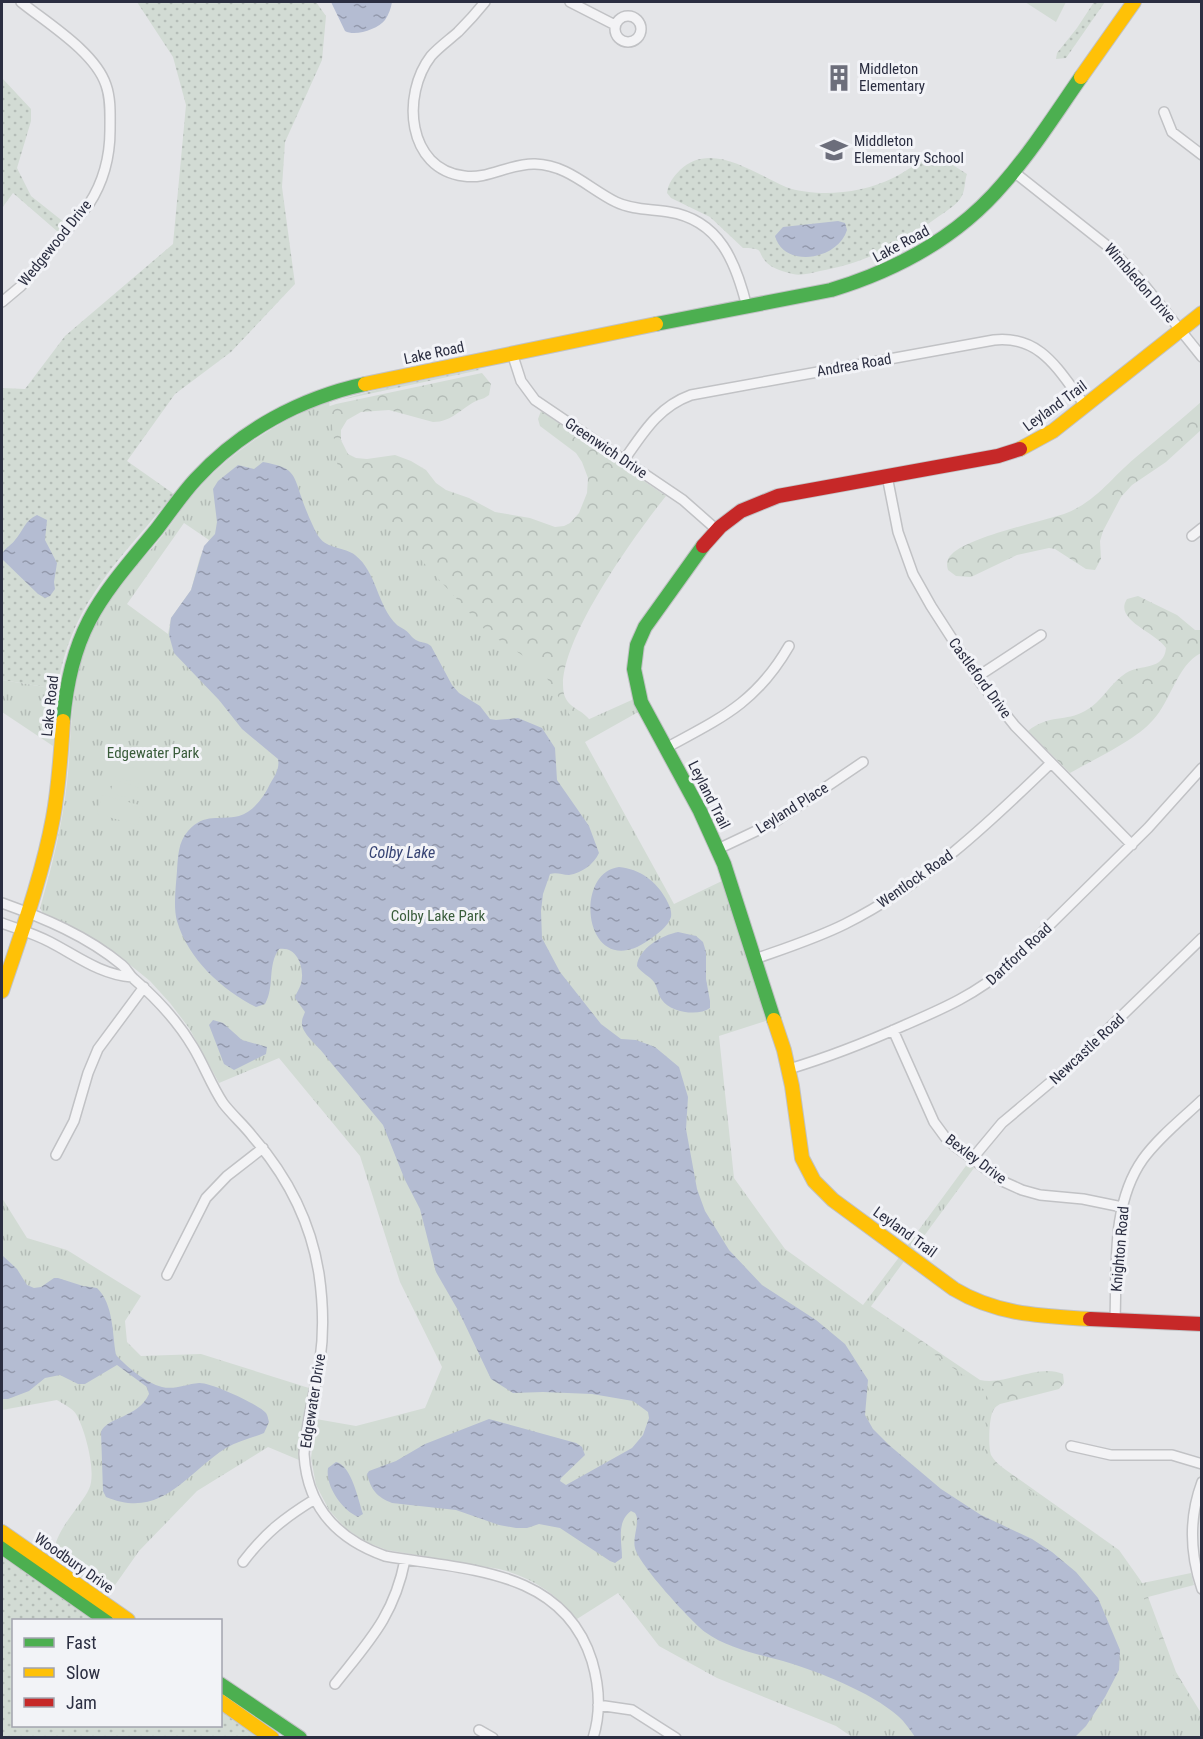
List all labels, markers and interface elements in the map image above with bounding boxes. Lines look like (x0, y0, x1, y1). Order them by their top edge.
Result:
place label: Middleton Elementary (859, 60, 925, 95)
building icon: Middleton Elementary (824, 63, 854, 93)
place label: Middleton Elementary School (854, 132, 964, 167)
school or university icon: Middleton Elementary School (819, 135, 849, 165)
street label: Wedgewood Drive (15, 196, 95, 290)
street label: Lake Road (870, 222, 932, 266)
street label: Wimbledon Drive (1101, 239, 1179, 327)
street label: Lake Road (402, 338, 466, 368)
street label: Andrea Road (815, 350, 893, 380)
street label: Leyland Trail (1020, 377, 1090, 435)
street label: Greenwich Drive (561, 414, 651, 482)
street label: Castleford Drive (945, 634, 1015, 722)
street label: Lake Road (38, 674, 62, 738)
park label: Edgewater Park (107, 744, 199, 762)
street label: Leyland Trail (684, 758, 734, 832)
street label: Leyland Place (752, 779, 832, 837)
water label: Colby Lake (369, 843, 435, 862)
street label: Wentlock Road (874, 846, 956, 912)
park label: Colby Lake Park (391, 907, 486, 925)
street label: Dartford Road (983, 919, 1055, 989)
street label: Newcastle Road (1046, 1010, 1128, 1088)
street label: Bexley Drive (942, 1130, 1010, 1188)
street label: Leyland Trail (870, 1203, 940, 1261)
street label: Knighton Road (1107, 1205, 1133, 1293)
street label: Edgewater Drive (297, 1352, 329, 1450)
street label: Woodbury Drive (31, 1529, 117, 1597)
legend (12, 1619, 222, 1727)
text: Fast (66, 1632, 97, 1653)
text: Slow (66, 1662, 101, 1683)
text: Jam (66, 1692, 97, 1713)

